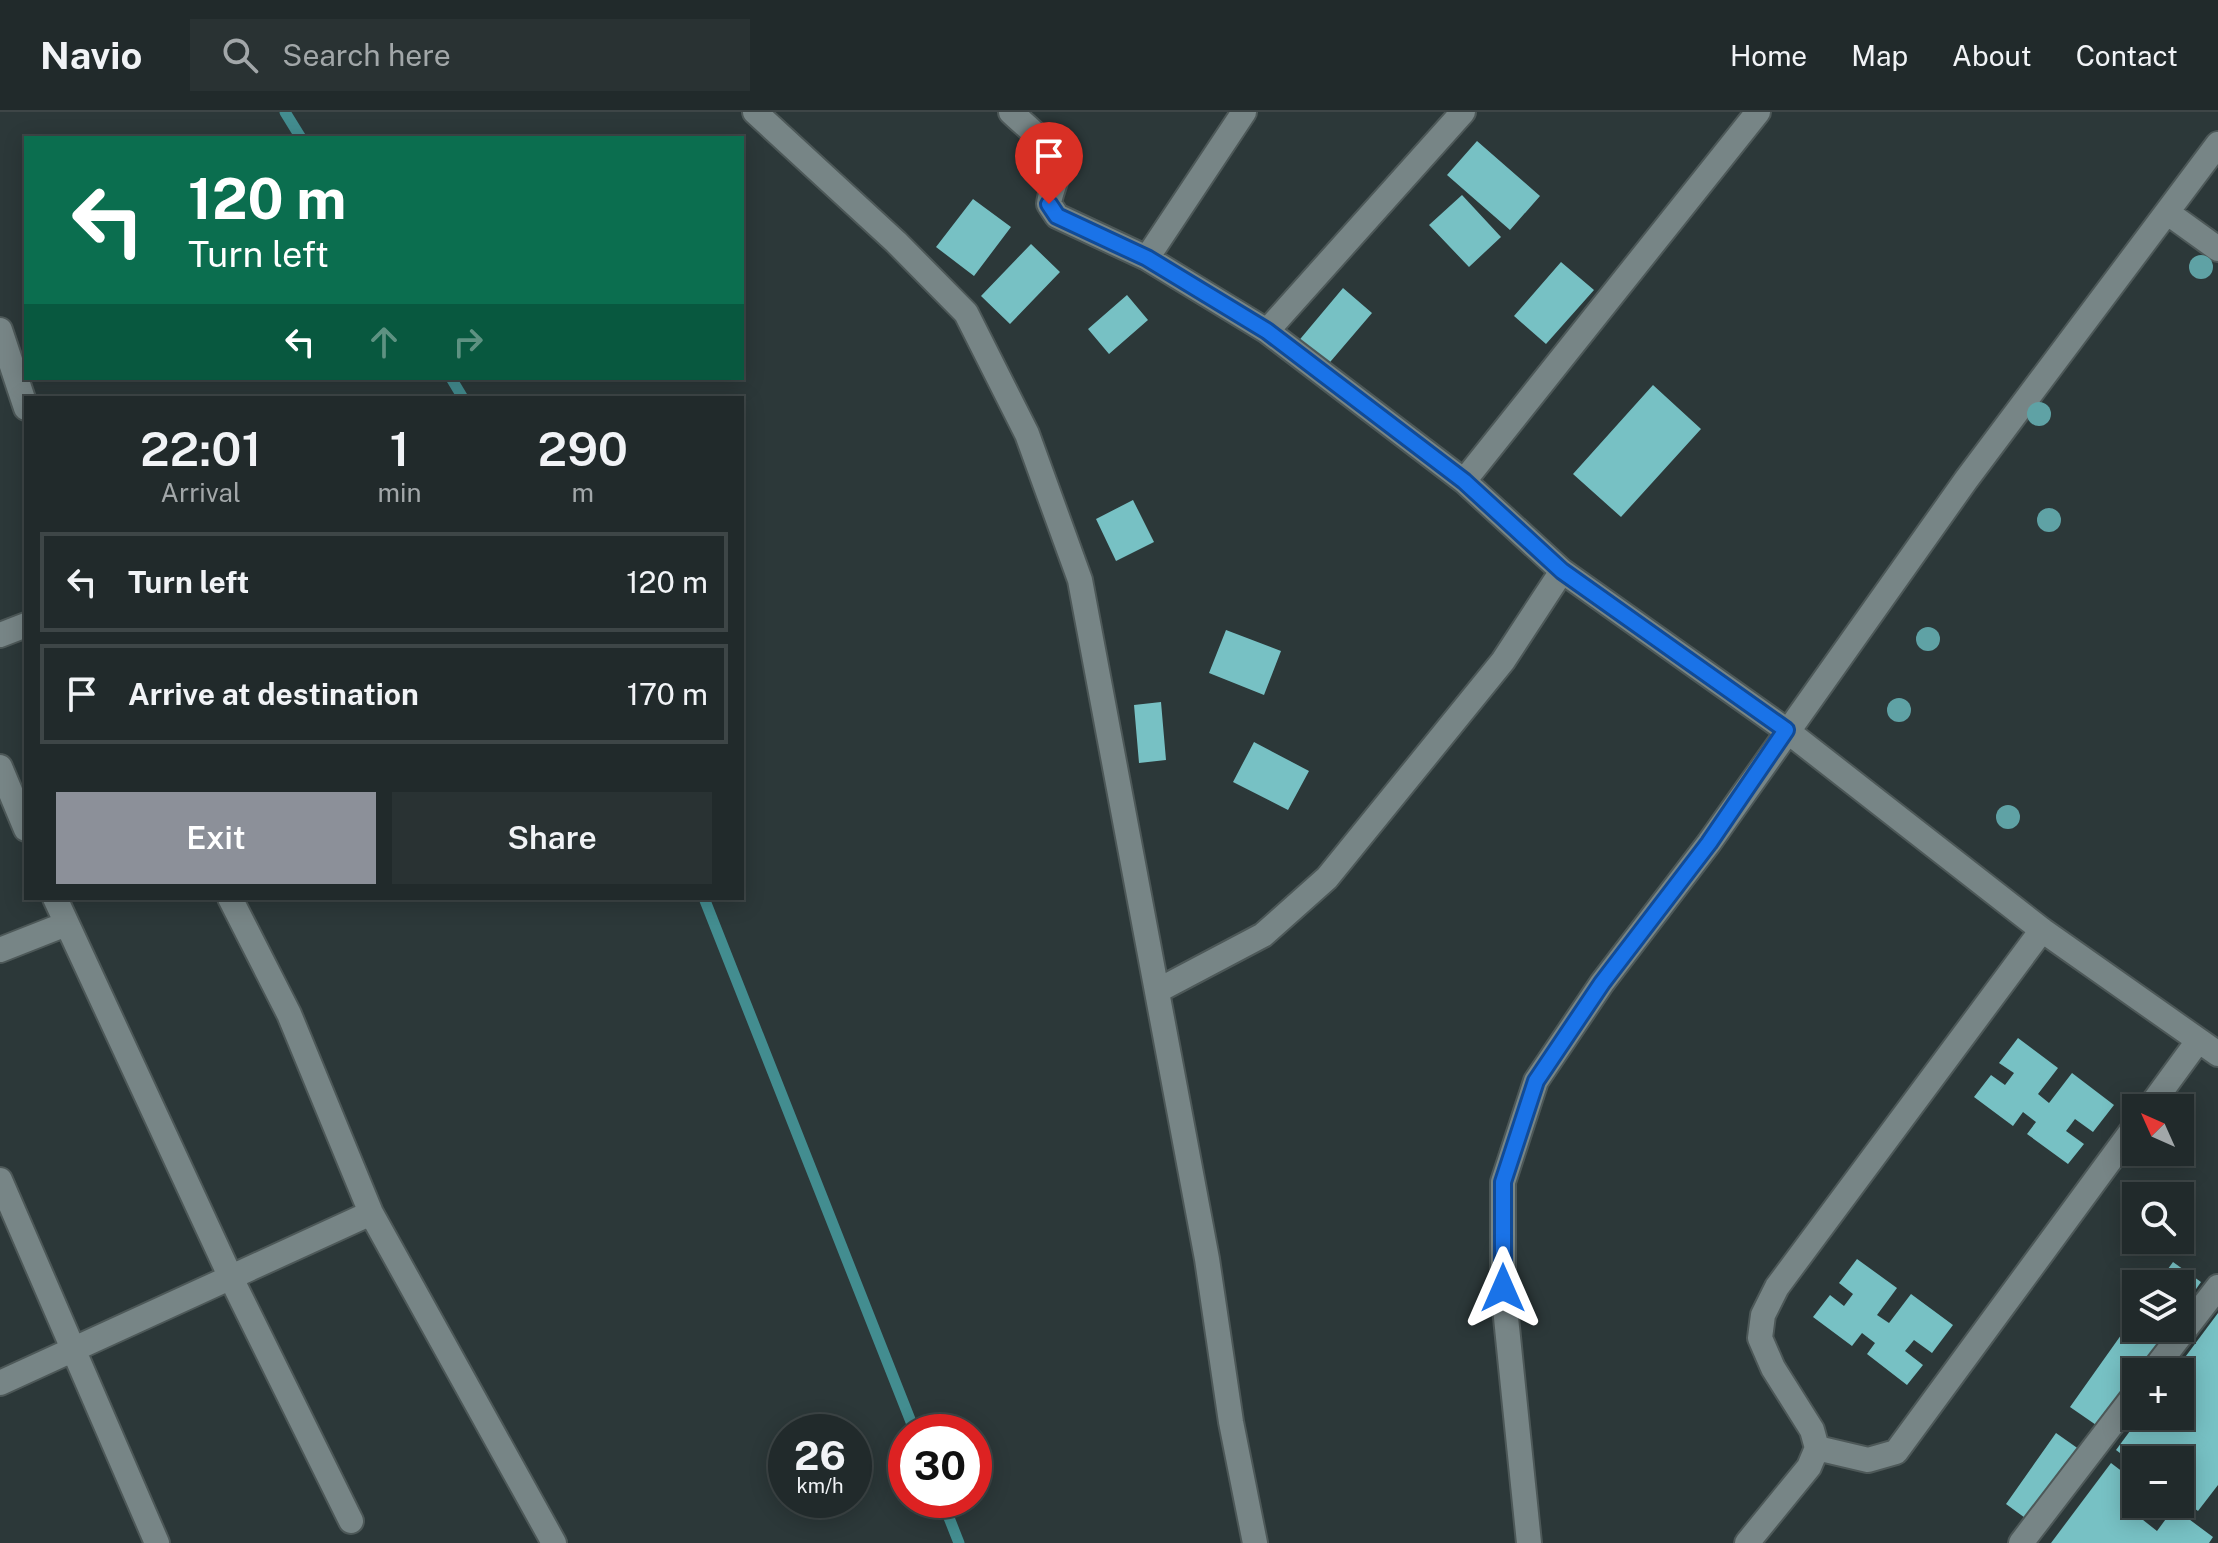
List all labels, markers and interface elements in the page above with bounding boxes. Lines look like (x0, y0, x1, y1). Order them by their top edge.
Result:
search box (190, 19, 750, 91)
text: Navio (40, 33, 142, 78)
icon: search (218, 33, 262, 77)
text: Search here (282, 37, 451, 73)
text: Home (1730, 39, 1807, 72)
text: Map (1851, 39, 1908, 72)
text: About (1952, 39, 2032, 72)
text: Contact (2076, 39, 2178, 72)
pin (1015, 122, 1083, 204)
icon: arrive (1027, 134, 1071, 178)
text: 120 m (188, 166, 346, 232)
icon: left (56, 168, 160, 272)
text: Turn left (188, 233, 329, 275)
icon: left (278, 320, 322, 364)
icon: ahead (362, 320, 406, 364)
icon: right (446, 320, 490, 364)
text: 22:01 (140, 420, 262, 477)
text: 1 (389, 420, 410, 477)
text: 290 (538, 420, 628, 477)
text: Arrival (161, 477, 241, 508)
text: min (377, 477, 422, 508)
text: m (572, 477, 594, 508)
icon: left (60, 560, 104, 604)
text: Turn left (128, 564, 249, 600)
text: 120 m (626, 564, 708, 600)
icon: arrive (60, 672, 104, 716)
text: Arrive at destination (128, 676, 419, 712)
text: 170 m (627, 676, 708, 712)
button: Exit (56, 792, 376, 884)
button: Share (392, 792, 712, 884)
north arrow (2122, 1094, 2194, 1166)
map controls (2122, 1094, 2194, 1518)
button: search (2122, 1182, 2194, 1254)
position arrow (1461, 1246, 1545, 1330)
button: layers (2122, 1270, 2194, 1342)
button: + (2122, 1358, 2194, 1430)
speed limit sign: 30 (888, 1414, 992, 1518)
text: 26 (794, 1432, 846, 1479)
button: − (2122, 1446, 2194, 1518)
text: km/h (796, 1474, 844, 1498)

